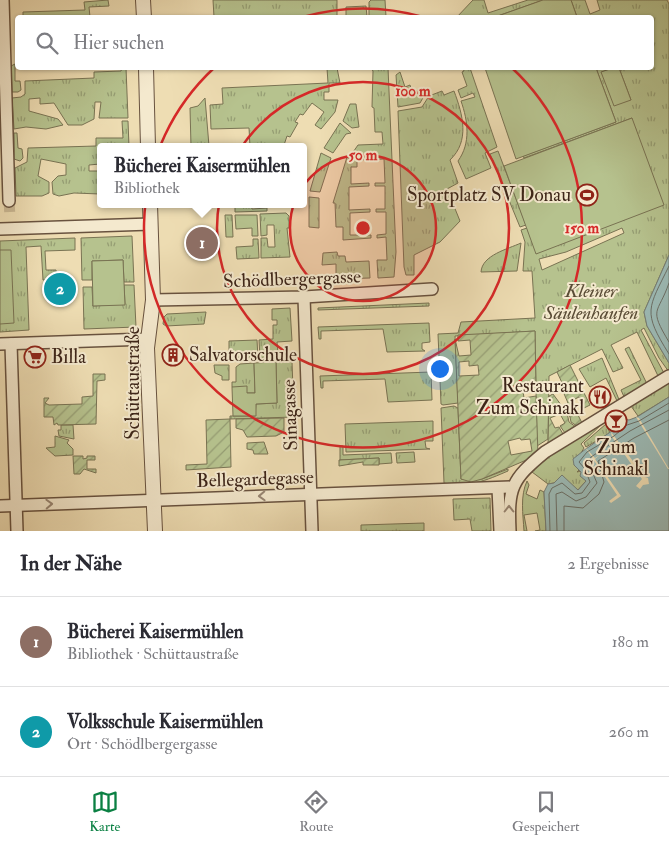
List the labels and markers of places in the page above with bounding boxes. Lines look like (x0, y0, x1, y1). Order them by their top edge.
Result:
place label: Sportplatz SV Donau (407, 183, 571, 208)
sports icon: Sportplatz SV Donau (575, 183, 599, 207)
centre of rings (354, 219, 372, 237)
pin: 1 (186, 224, 218, 262)
pin: 2 (44, 270, 76, 308)
building icon: Salvatorschule (161, 343, 185, 367)
place label: Salvatorschule (189, 343, 297, 367)
supermarket icon: Billa (23, 345, 47, 369)
place label: Billa (51, 345, 86, 369)
place label: Restaurant Zum Schinakl (476, 374, 584, 420)
restaurant icon: Restaurant Zum Schinakl (588, 385, 612, 409)
bar icon: Zum Schinakl (604, 409, 628, 433)
place label: Zum Schinakl (584, 435, 649, 481)

